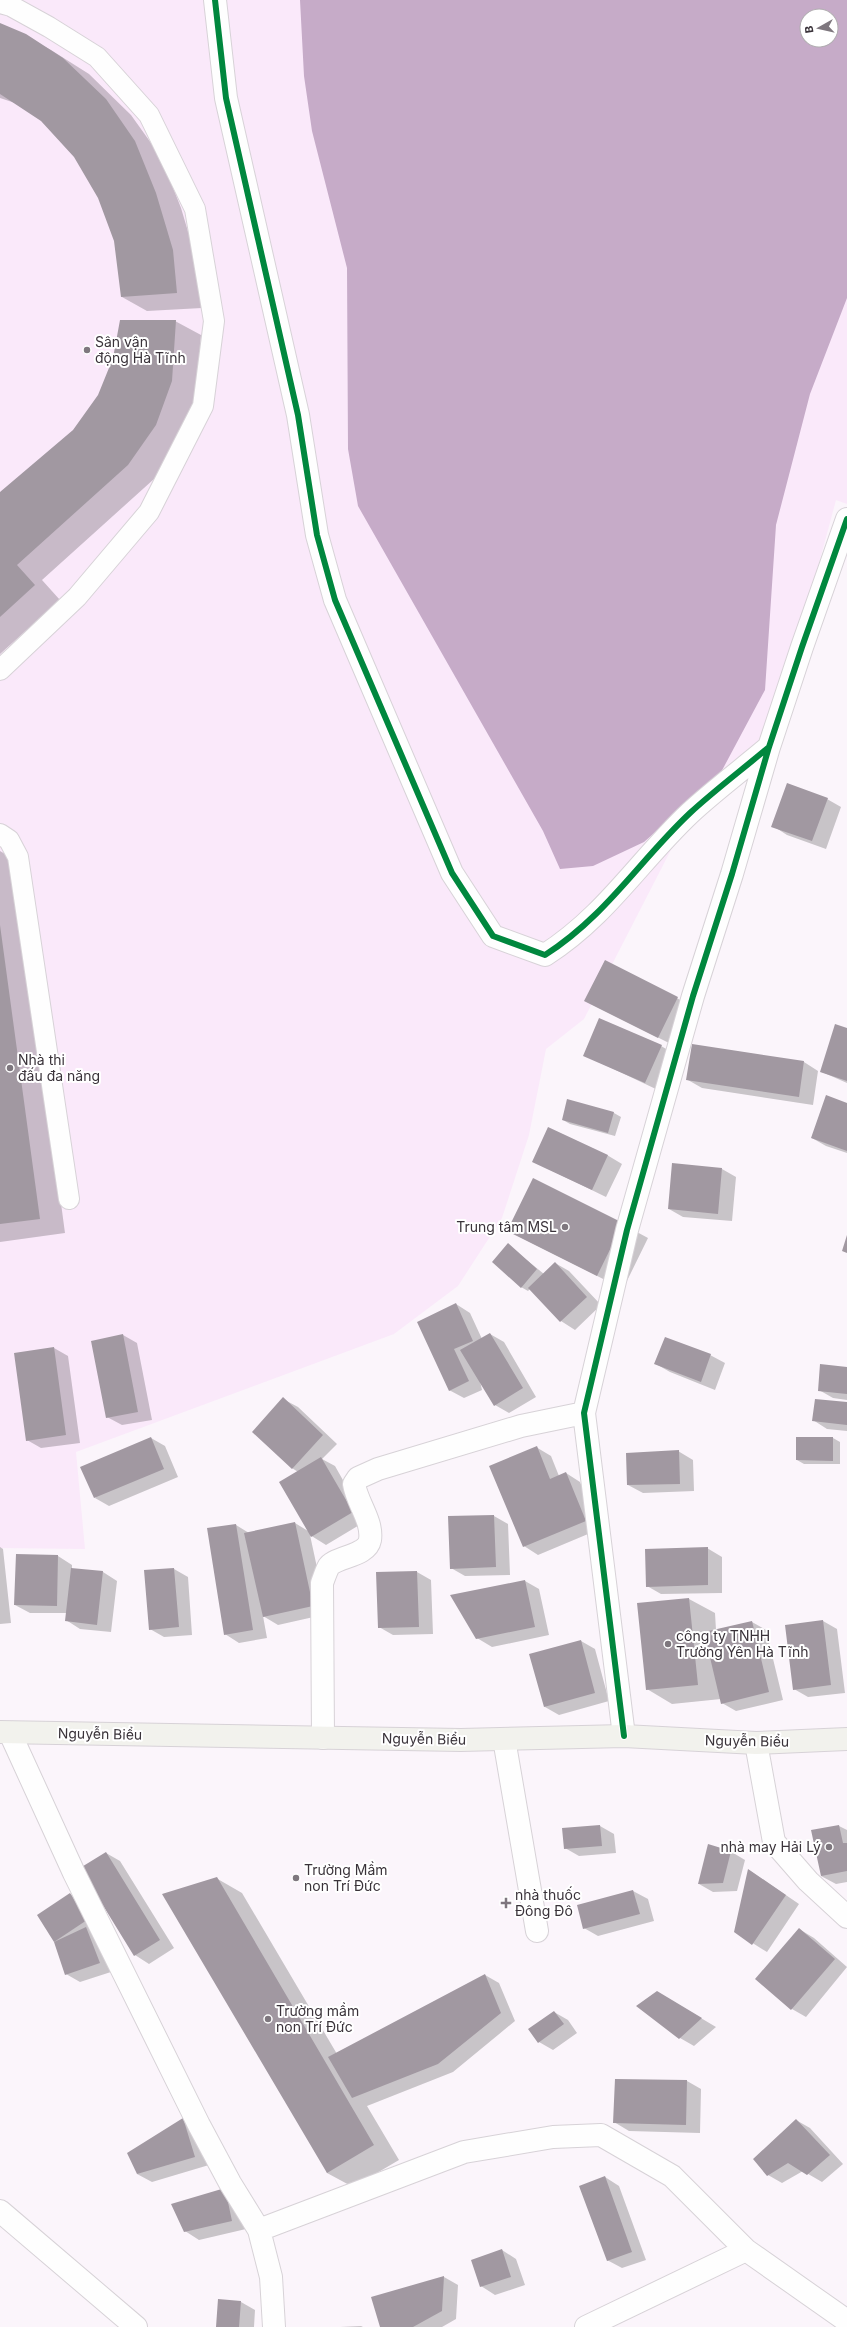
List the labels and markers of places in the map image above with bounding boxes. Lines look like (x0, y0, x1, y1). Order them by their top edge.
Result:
place label: Sân vận động Hà Tĩnh (95, 333, 186, 366)
marker: Sân vận động Hà Tĩnh (82, 345, 92, 355)
place label: Nhà thi đấu đa năng (18, 1051, 100, 1084)
marker: Nhà thi đấu đa năng (5, 1063, 15, 1073)
place label: Trung tâm MSL (456, 1218, 557, 1235)
marker: Trung tâm MSL (560, 1222, 570, 1232)
place label: công ty TNHH Trường Yên Hà Tĩnh (676, 1627, 809, 1660)
marker: công ty TNHH Trường Yên Hà Tĩnh (663, 1639, 673, 1649)
place label: nhà may Hải Lý (720, 1838, 821, 1855)
marker: nhà may Hải Lý (824, 1842, 834, 1852)
place label: Trường Mầm non Trí Đức (304, 1861, 388, 1894)
marker: Trường Mầm non Trí Đức (291, 1873, 301, 1883)
place label: nhà thuốc Đông Đô (515, 1886, 581, 1919)
marker: nhà thuốc Đông Đô (500, 1897, 512, 1909)
place label: Trường mầm non Trí Đức (276, 2002, 359, 2035)
marker: Trường mầm non Trí Đức (263, 2014, 273, 2024)

